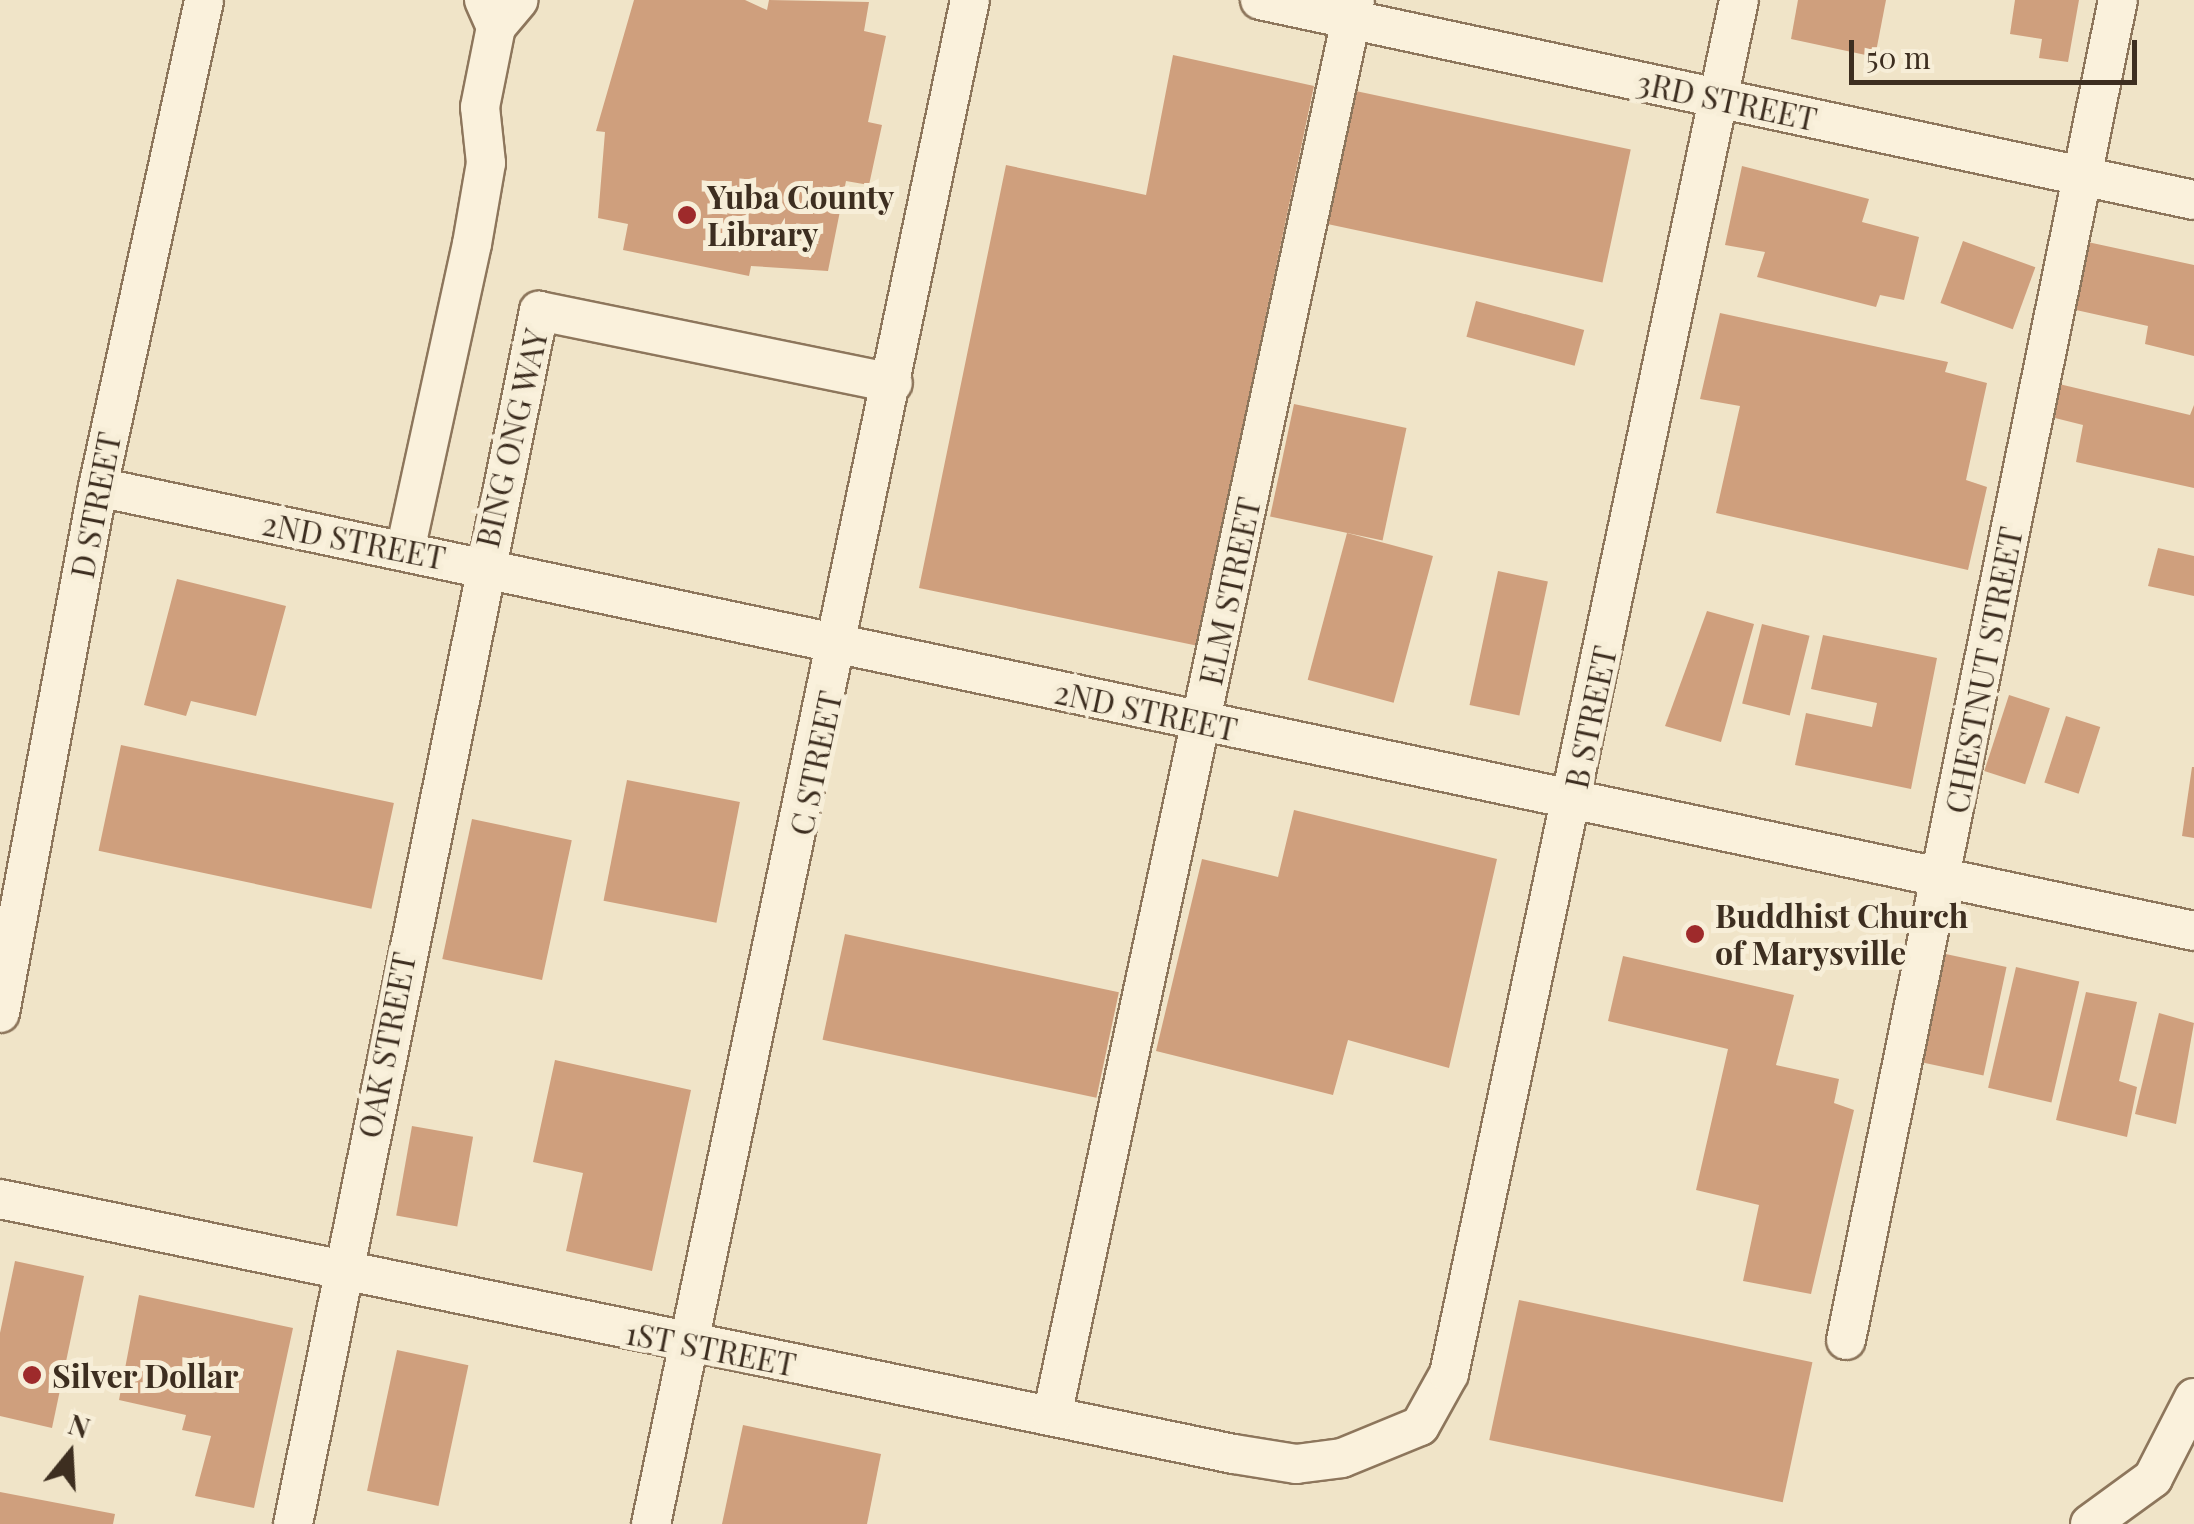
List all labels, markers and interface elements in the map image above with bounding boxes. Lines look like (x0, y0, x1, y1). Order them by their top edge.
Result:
scale bar (1854, 20, 2142, 82)
text: 50 m (1866, 37, 1931, 77)
street label: 3RD STREET (1634, 62, 1820, 138)
place label: Yuba County Library (707, 178, 895, 253)
marker: Yuba County Library (676, 204, 698, 226)
street label: BING ONG WAY (467, 324, 555, 552)
street label: D STREET (62, 429, 128, 581)
street label: ELM STREET (1190, 494, 1268, 688)
street label: 2ND STREET (259, 503, 449, 577)
street label: CHESTNUT STREET (1936, 523, 2030, 817)
street label: B STREET (1556, 642, 1624, 792)
street label: 2ND STREET (1051, 672, 1241, 748)
street label: C STREET (781, 687, 849, 839)
place label: Buddhist Church of Marysville (1715, 897, 1968, 972)
marker: Buddhist Church of Marysville (1684, 923, 1706, 945)
street label: OAK STREET (349, 949, 423, 1141)
street label: 1ST STREET (622, 1313, 800, 1383)
place label: Silver Dollar (52, 1356, 239, 1394)
marker: Silver Dollar (21, 1364, 43, 1386)
north arrow (20, 1404, 120, 1504)
text: N (64, 1404, 95, 1446)

